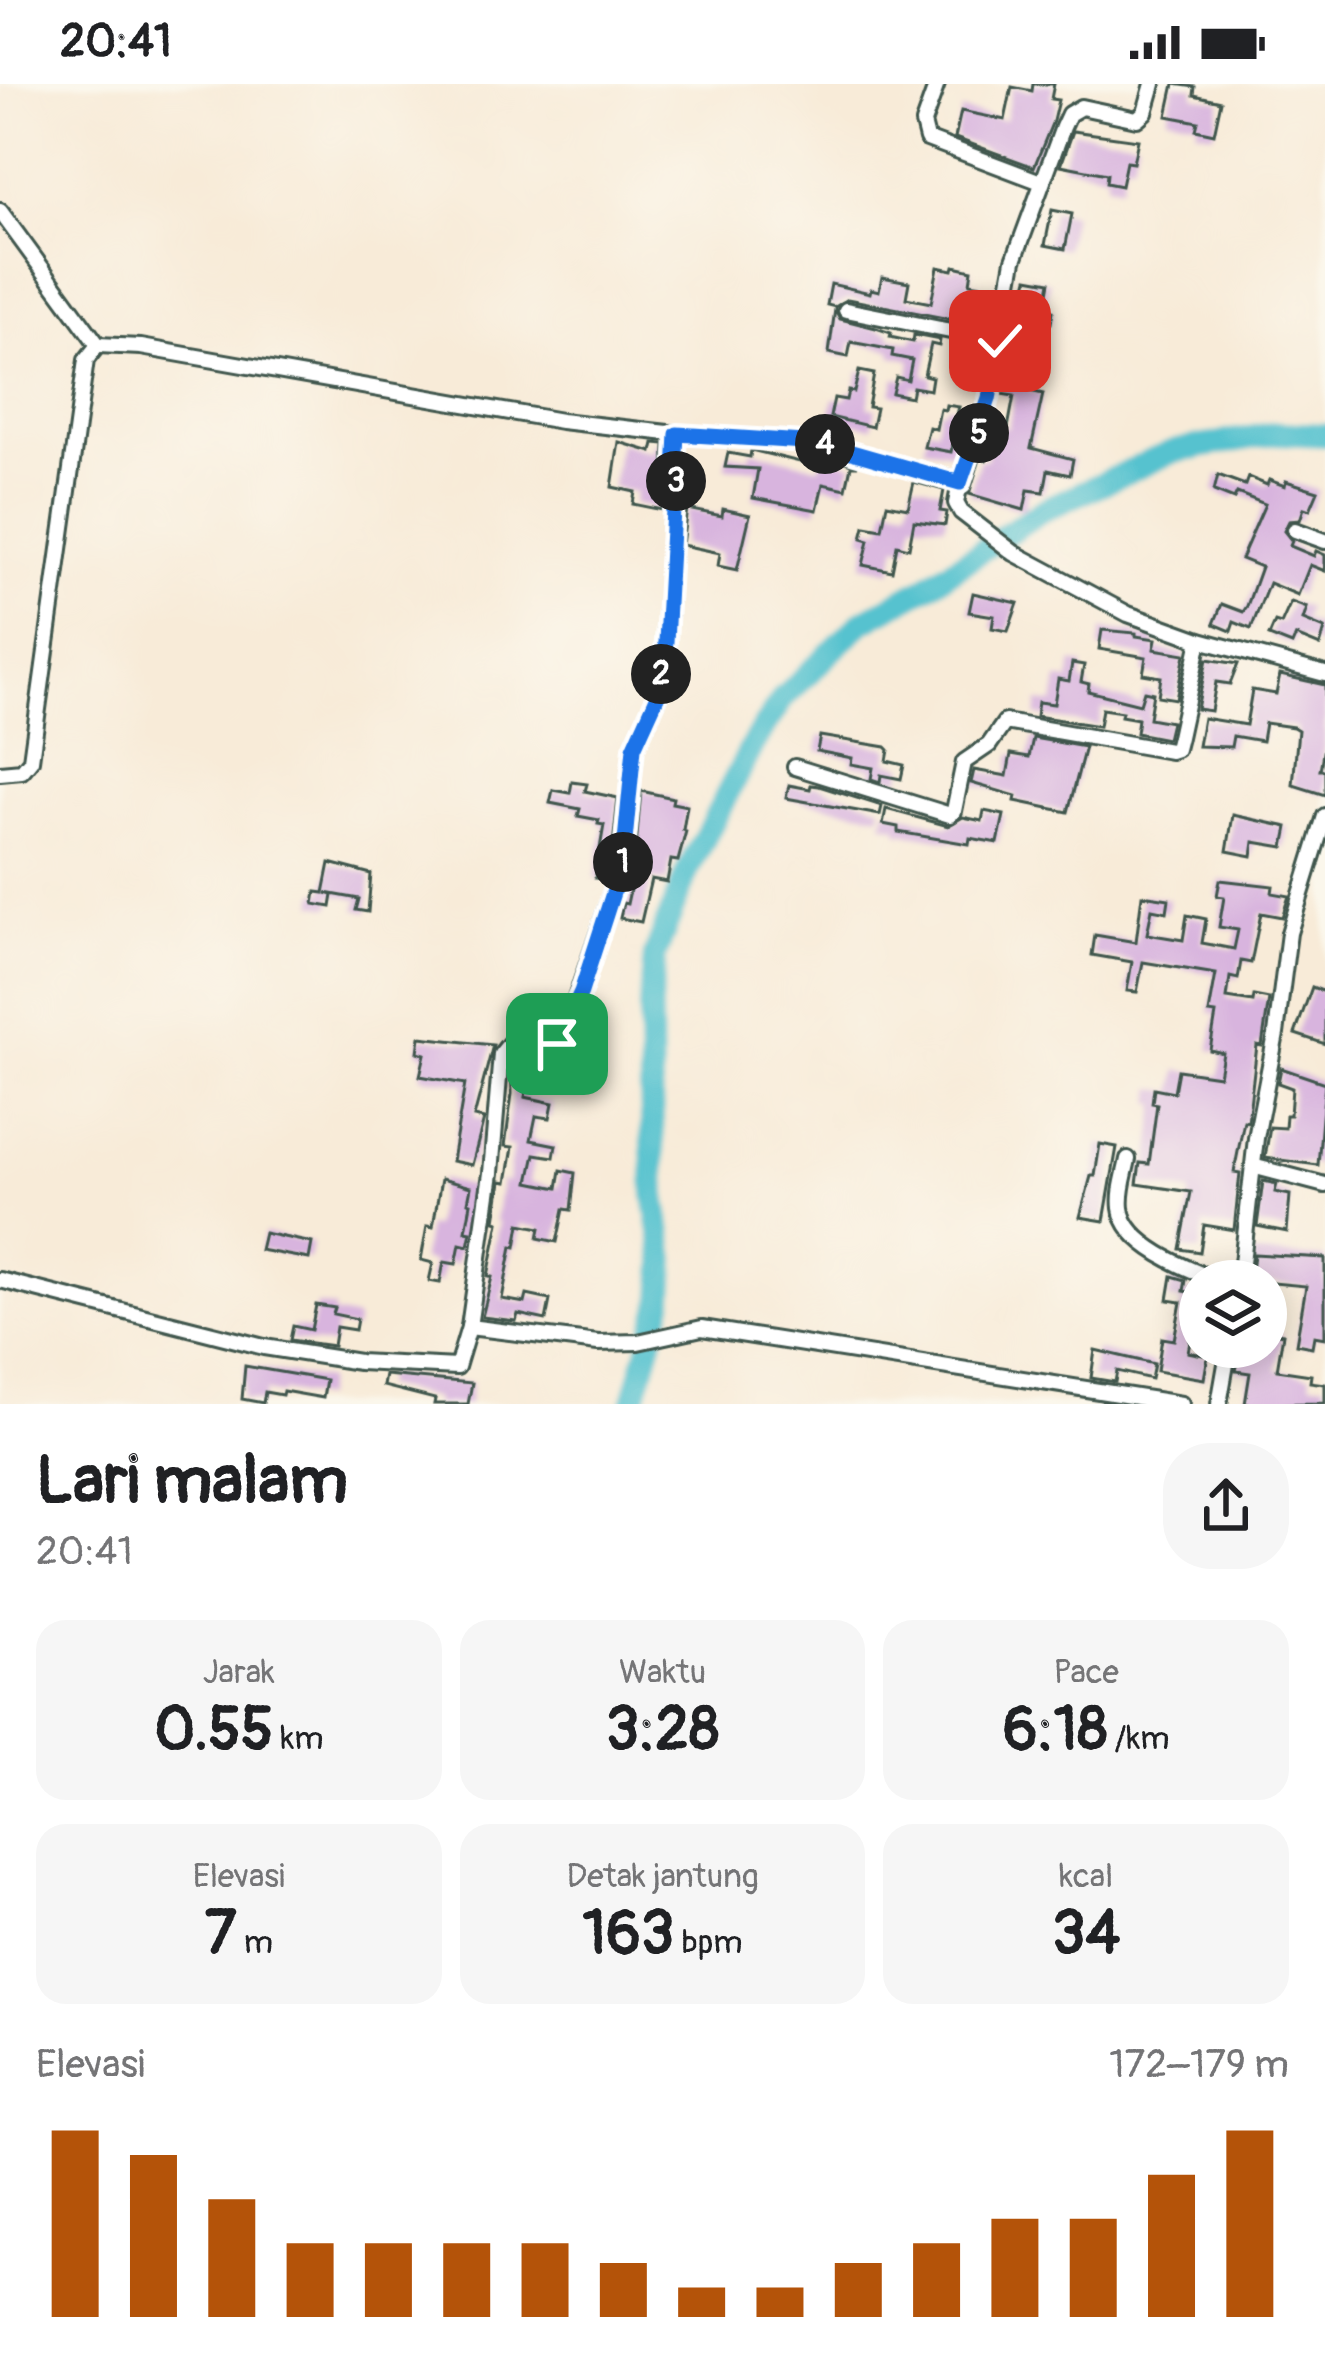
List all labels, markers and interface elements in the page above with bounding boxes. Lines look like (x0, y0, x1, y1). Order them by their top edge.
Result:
text: 20:41 (60, 14, 172, 70)
pin (949, 290, 1051, 392)
icon: check (967, 308, 1033, 374)
pin: 5 (949, 403, 1009, 463)
text: 5 (970, 412, 988, 453)
pin: 4 (795, 414, 855, 474)
text: 4 (815, 423, 835, 464)
pin: 3 (646, 451, 706, 511)
text: 3 (667, 460, 685, 501)
pin: 2 (631, 644, 691, 704)
text: 2 (652, 653, 670, 694)
pin: 1 (593, 832, 653, 892)
text: 1 (617, 841, 629, 882)
pin (506, 993, 608, 1095)
icon: arrive (524, 1011, 590, 1077)
map controls (1179, 1260, 1287, 1368)
button: layers (1179, 1260, 1287, 1368)
text: Lari malam (36, 1440, 348, 1523)
button: share (1163, 1443, 1289, 1569)
text: 20:41 (36, 1527, 133, 1576)
text: Jarak (203, 1652, 275, 1693)
text: Waktu (619, 1652, 706, 1693)
text: Pace (1054, 1652, 1119, 1693)
text: 0.55 (154, 1693, 273, 1768)
text: 3:28 (606, 1693, 719, 1768)
text: 6:18 (1003, 1693, 1107, 1768)
text: km (273, 1718, 324, 1759)
text: /km (1107, 1718, 1170, 1759)
text: Elevasi (193, 1856, 285, 1897)
text: Detak jantung (566, 1856, 758, 1897)
text: kcal (1059, 1856, 1113, 1897)
text: 7 (205, 1897, 236, 1972)
text: 163 (582, 1897, 674, 1972)
text: 34 (1052, 1897, 1120, 1972)
text: m (236, 1922, 273, 1963)
text: bpm (674, 1922, 743, 1963)
text: Elevasi (36, 2040, 145, 2089)
text: 172–179 m (1109, 2040, 1289, 2089)

